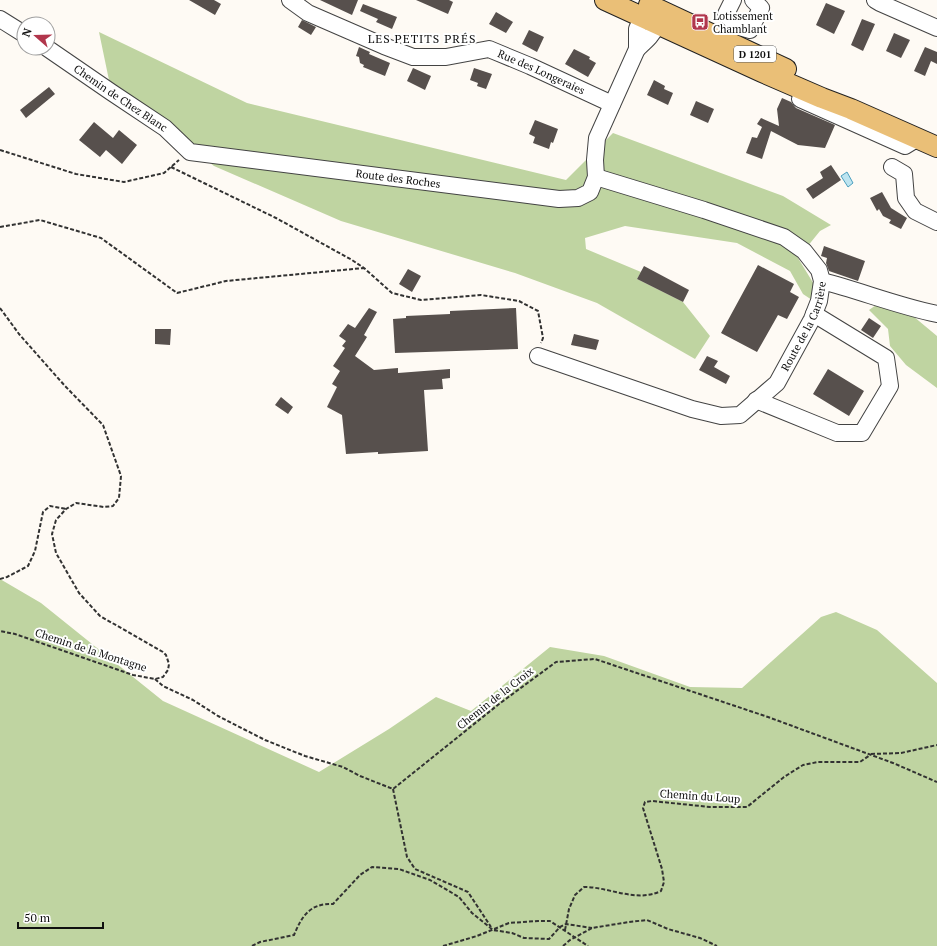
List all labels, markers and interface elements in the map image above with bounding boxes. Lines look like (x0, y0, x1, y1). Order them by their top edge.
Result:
place label: Lotissement Chamblant (713, 9, 773, 36)
bus stop icon: Lotissement Chamblant (690, 12, 710, 32)
north arrow (16, 16, 56, 56)
text: N (19, 26, 35, 39)
district label: LES PETITS PRÉS (368, 31, 476, 46)
street label: Rue des Longeraies (496, 46, 587, 98)
road number: D 1201 (734, 46, 776, 62)
street label: Chemin de Chez Blanc (71, 62, 170, 135)
street label: Route des Roches (355, 166, 442, 191)
street label: Route de la Carrière (778, 280, 829, 373)
street label: Chemin de la Montagne (33, 625, 149, 675)
street label: Chemin de la Croix (454, 664, 536, 732)
street label: Chemin du Loup (659, 786, 741, 806)
scale bar (18, 904, 103, 930)
text: 50 m (24, 910, 51, 925)

